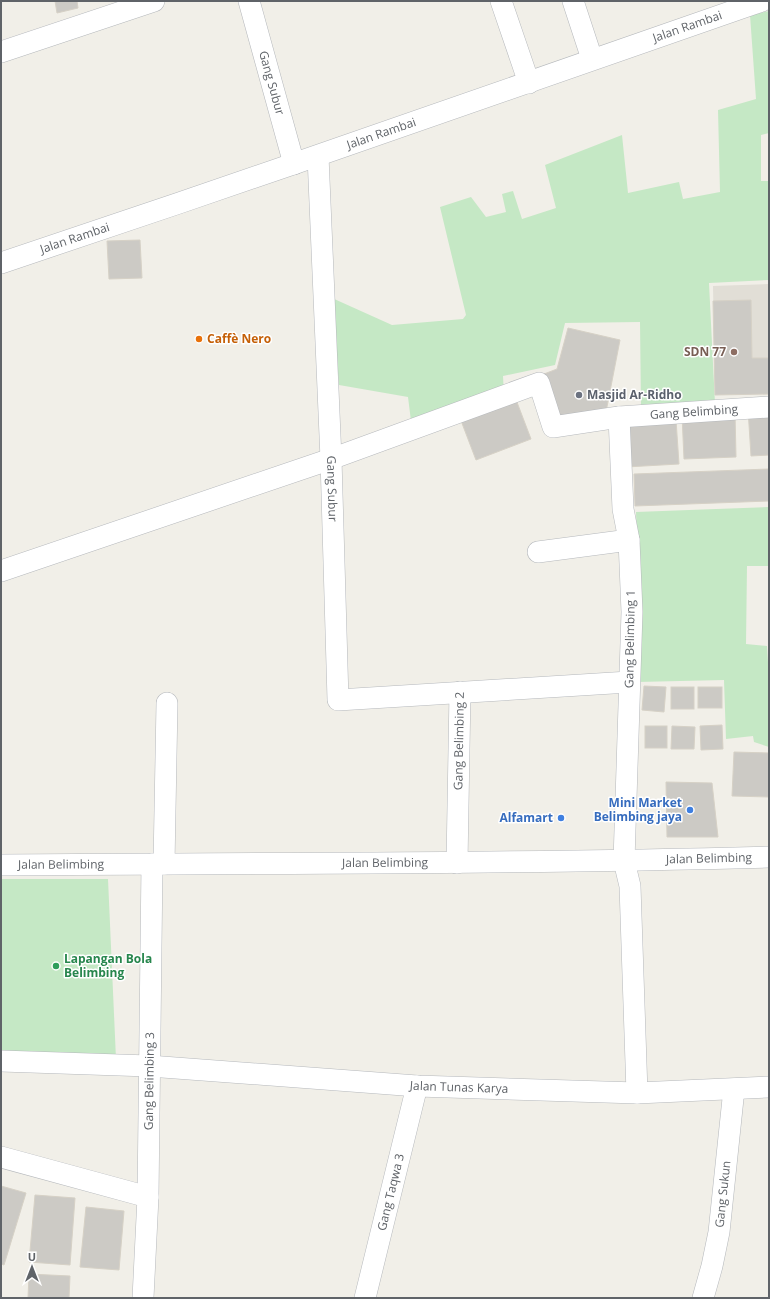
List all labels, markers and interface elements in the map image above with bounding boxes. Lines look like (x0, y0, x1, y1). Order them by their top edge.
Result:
street label: Jalan Rambai (649, 6, 724, 46)
street label: Gang Subur (255, 49, 289, 117)
street label: Jalan Rambai (343, 113, 418, 153)
street label: Jalan Rambai (37, 218, 112, 258)
place label: Caffè Nero (207, 330, 271, 347)
marker: Caffè Nero (194, 334, 204, 344)
place label: SDN 77 (684, 343, 726, 360)
marker: SDN 77 (729, 347, 739, 357)
place label: Masjid Ar-Ridho (587, 386, 682, 403)
marker: Masjid Ar-Ridho (574, 390, 584, 400)
street label: Gang Belimbing (649, 400, 739, 423)
street label: Gang Subur (323, 455, 342, 522)
street label: Gang Belimbing 1 (620, 590, 639, 688)
street label: Gang Belimbing 2 (449, 692, 468, 790)
place label: Mini Market Belimbing jaya (594, 794, 682, 825)
marker: Mini Market Belimbing jaya (685, 805, 695, 815)
place label: Alfamart (499, 809, 553, 826)
marker: Alfamart (556, 813, 566, 823)
street label: Jalan Belimbing (665, 848, 753, 867)
street label: Jalan Belimbing (341, 854, 429, 871)
street label: Jalan Belimbing (17, 855, 105, 873)
place label: Lapangan Bola Belimbing (64, 950, 152, 981)
marker: Lapangan Bola Belimbing (51, 961, 61, 971)
street label: Gang Belimbing 3 (140, 1032, 158, 1130)
street label: Jalan Tunas Karya (408, 1076, 509, 1097)
street label: Gang Taqwa 3 (373, 1152, 408, 1232)
street label: Gang Sukun (711, 1160, 734, 1229)
north arrow (12, 1247, 52, 1287)
text: U (28, 1249, 36, 1264)

